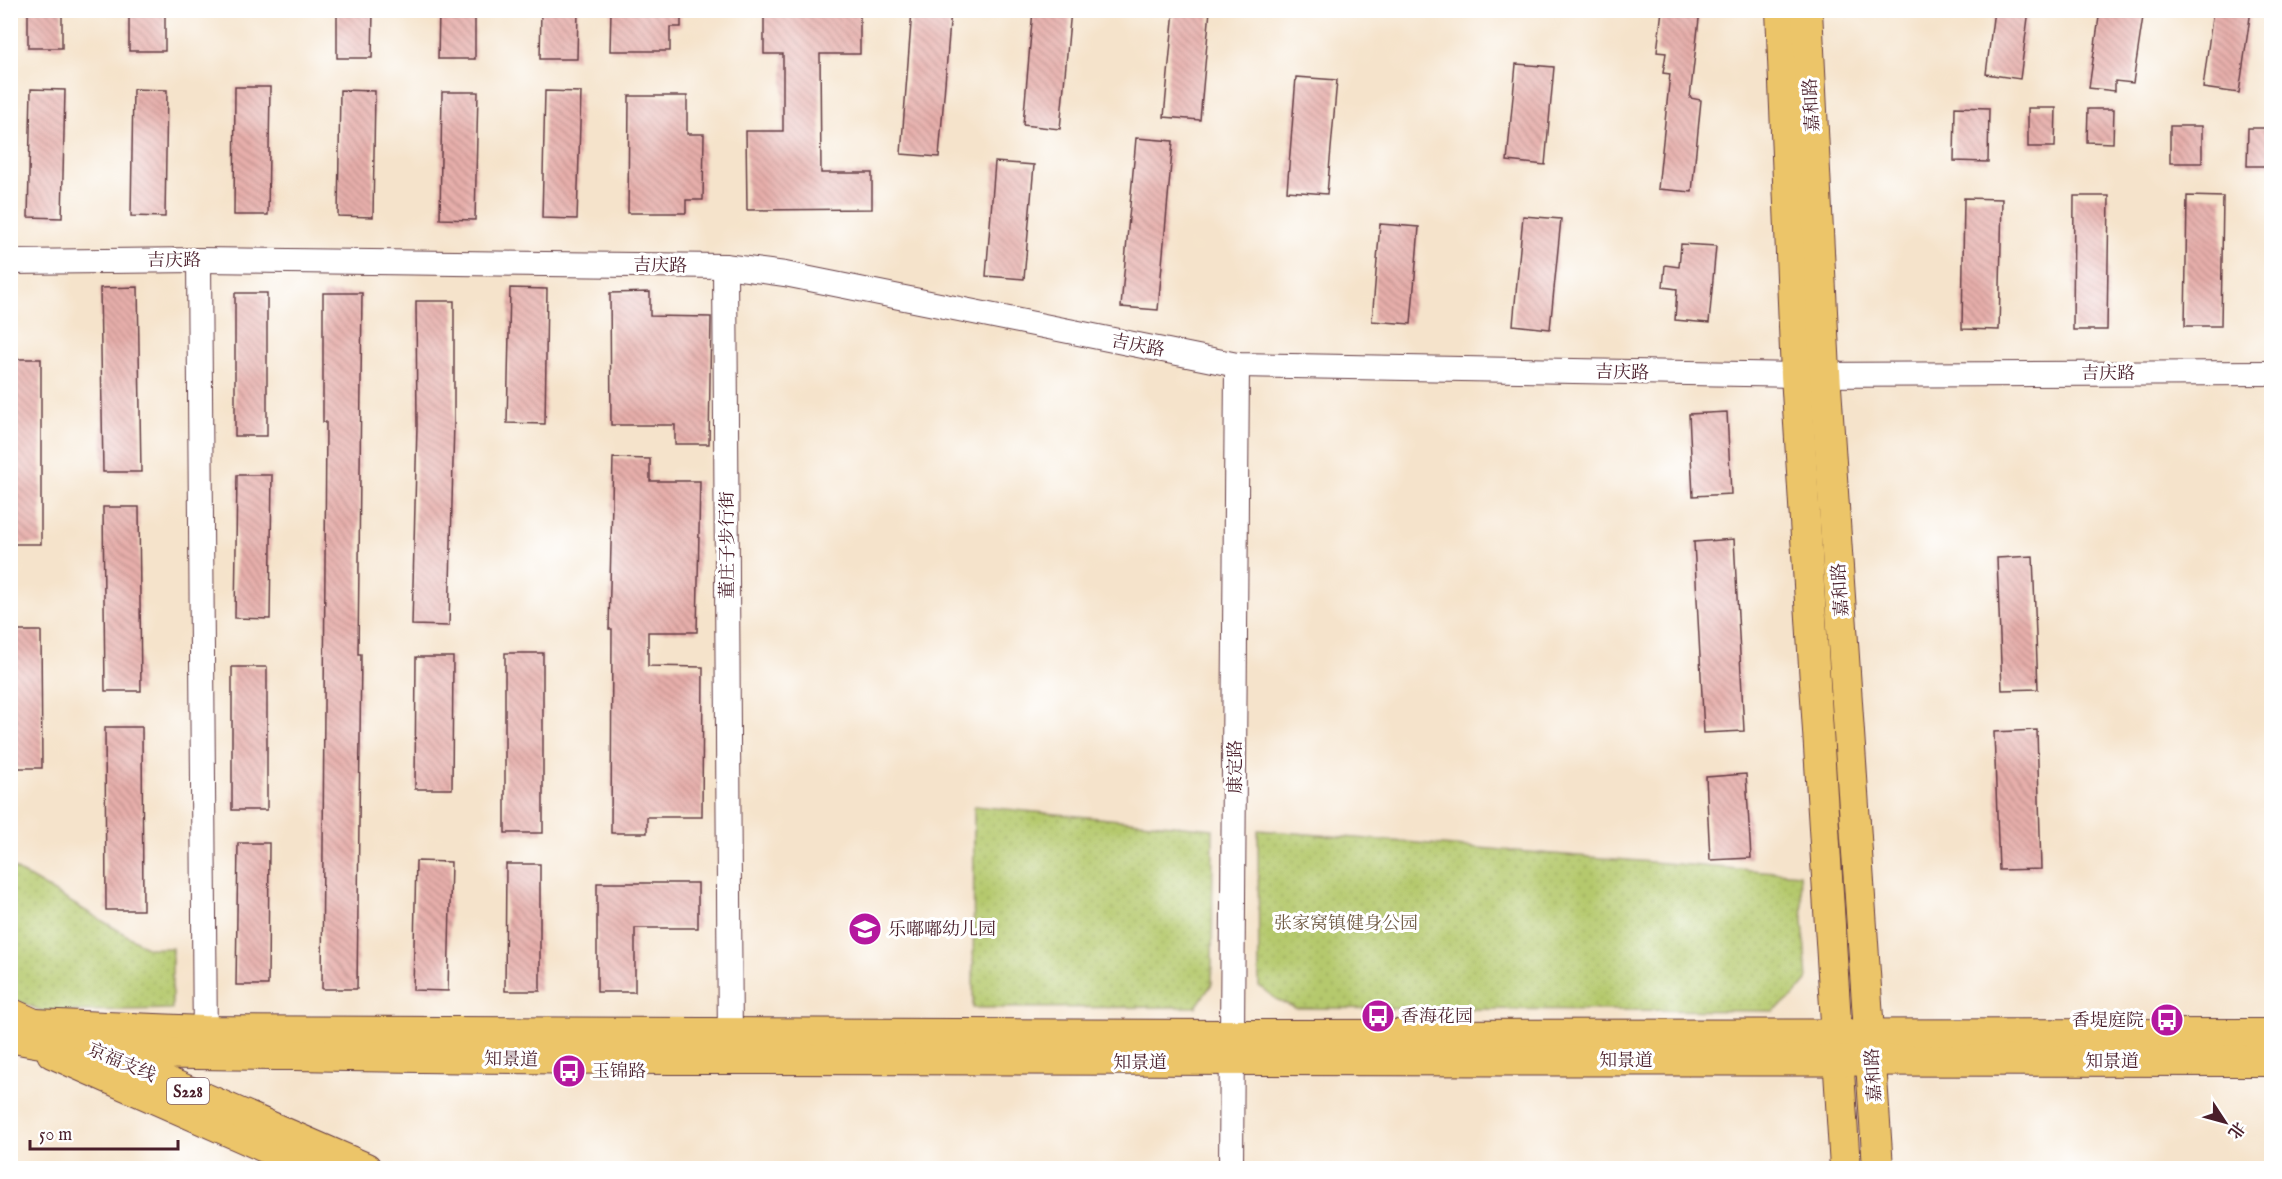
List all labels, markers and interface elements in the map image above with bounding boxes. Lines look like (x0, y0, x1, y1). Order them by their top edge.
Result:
street label: 嘉和路 (1800, 77, 1825, 132)
street label: 吉庆路 (147, 250, 201, 273)
street label: 吉庆路 (633, 255, 687, 278)
street label: 吉庆路 (1109, 330, 1166, 363)
street label: 吉庆路 (1595, 362, 1649, 385)
street label: 吉庆路 (2081, 363, 2135, 386)
street label: 董庄子步行街 (717, 491, 740, 599)
street label: 嘉和路 (1828, 562, 1855, 618)
street label: 康定路 (1225, 740, 1248, 794)
school or university icon: 乐嘟嘟幼儿园 (847, 911, 883, 947)
park label: 张家窝镇健身公园 (1274, 913, 1418, 936)
place label: 乐嘟嘟幼儿园 (888, 919, 996, 942)
bus stop icon: 香海花园 (1360, 998, 1396, 1034)
bus stop icon: 香堤庭院 (2149, 1002, 2185, 1038)
place label: 香海花园 (1401, 1006, 1473, 1029)
place label: 香堤庭院 (2072, 1010, 2144, 1033)
street label: 京福支线 (84, 1039, 159, 1088)
street label: 嘉和路 (1862, 1047, 1887, 1102)
street label: 知景道 (484, 1049, 538, 1072)
street label: 知景道 (1599, 1050, 1653, 1073)
street label: 知景道 (2085, 1051, 2139, 1074)
street label: 知景道 (1113, 1052, 1167, 1075)
bus stop icon: 玉锦路 (551, 1053, 587, 1089)
place label: 玉锦路 (592, 1061, 646, 1084)
road number: S228 (167, 1078, 209, 1104)
north arrow (2195, 1092, 2255, 1152)
scale bar (30, 1113, 178, 1151)
text: 北 (2223, 1117, 2248, 1142)
text: 50 m (39, 1124, 72, 1147)

